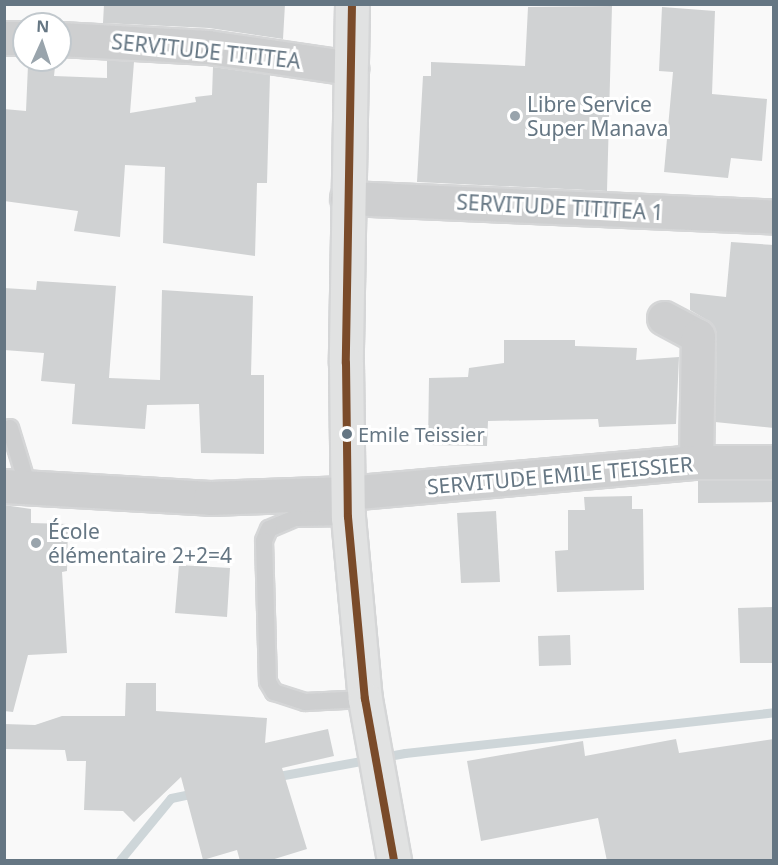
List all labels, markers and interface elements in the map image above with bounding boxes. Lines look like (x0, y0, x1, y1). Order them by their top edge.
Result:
north arrow (12, 12, 72, 72)
text: N (36, 15, 50, 37)
street label: SERVITUDE TITITEA (110, 29, 302, 73)
place label: Libre Service Super Manava (527, 91, 668, 141)
marker: Libre Service Super Manava (508, 109, 522, 123)
street label: SERVITUDE TITITEA 1 (456, 189, 664, 225)
place label: Emile Teissier (358, 422, 485, 446)
marker: Emile Teissier (341, 428, 353, 440)
street label: SERVITUDE EMILE TEISSIER (426, 451, 694, 499)
place label: École élémentaire 2+2=4 (48, 518, 232, 568)
marker: École élémentaire 2+2=4 (29, 536, 43, 550)

